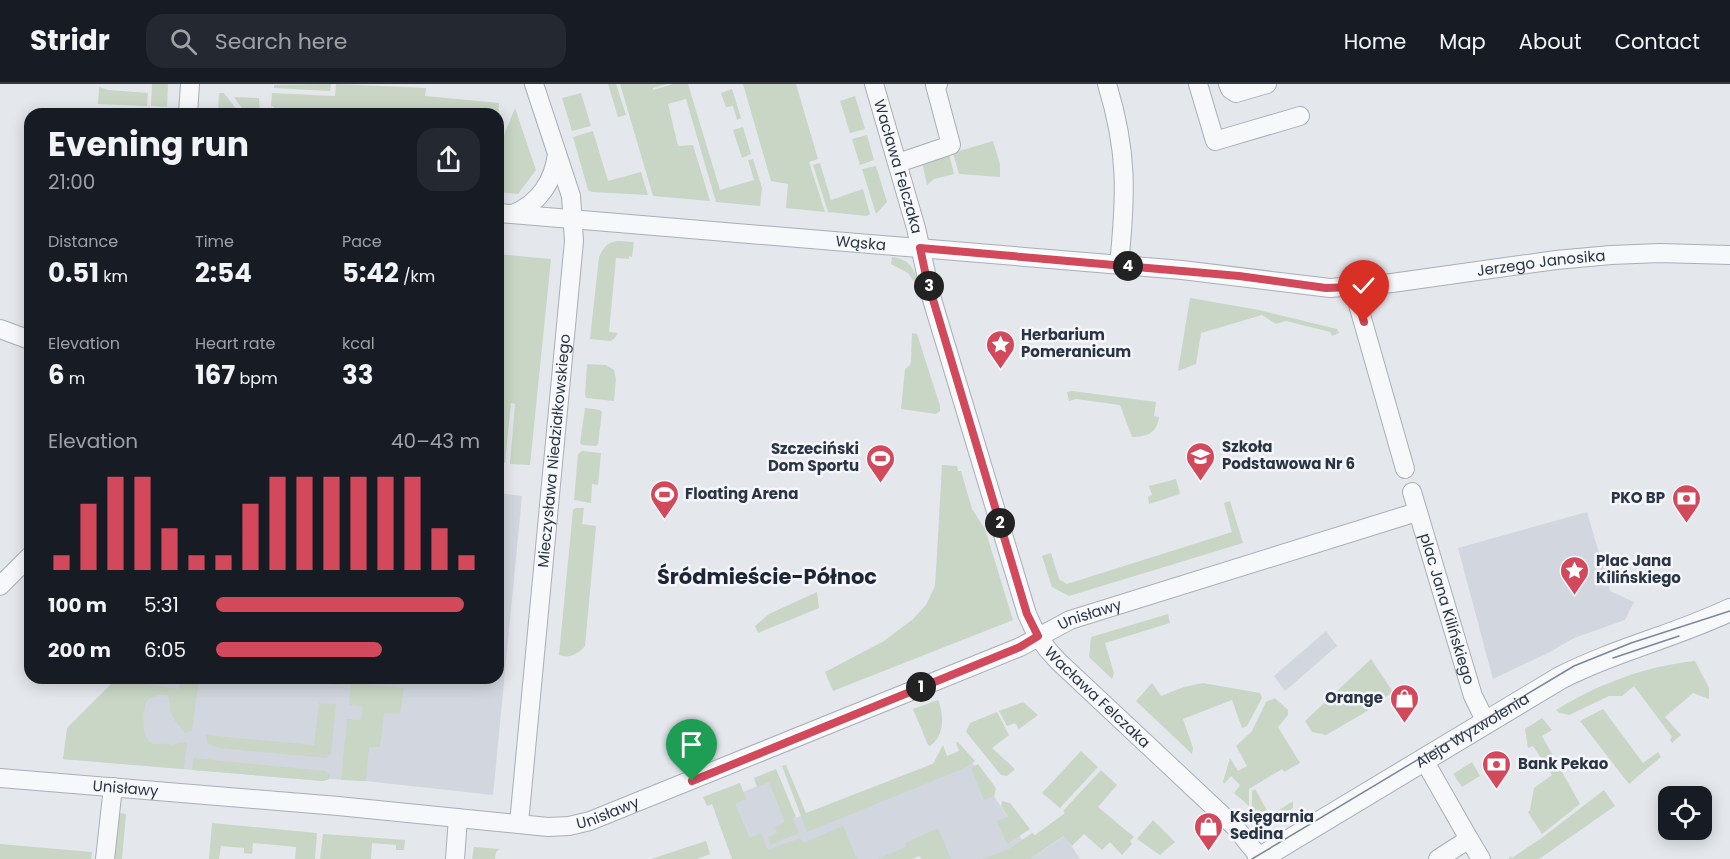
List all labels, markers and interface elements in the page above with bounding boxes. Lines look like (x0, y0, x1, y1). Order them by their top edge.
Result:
search box (146, 14, 566, 68)
text: Stridr (30, 21, 110, 60)
icon: search (167, 25, 200, 58)
text: Search here (215, 26, 347, 57)
text: Home (1344, 27, 1406, 56)
text: Map (1439, 27, 1486, 56)
text: About (1519, 27, 1582, 56)
text: Contact (1615, 27, 1700, 56)
street label: Wacława Felczaka (869, 97, 928, 235)
text: Evening run (48, 121, 249, 168)
button: share (417, 128, 480, 191)
text: 21:00 (48, 168, 95, 196)
text: Distance (48, 230, 118, 253)
text: Time (195, 230, 234, 253)
text: Pace (342, 230, 382, 253)
street label: Wąska (835, 230, 887, 255)
street label: Jerzego Janosika (1475, 245, 1606, 281)
pin: 4 (1113, 251, 1143, 281)
text: 4 (1123, 254, 1133, 277)
text: 0.51 (48, 255, 99, 291)
text: 2:54 (195, 255, 252, 291)
text: 5:42 (342, 255, 399, 291)
pin (1338, 260, 1389, 322)
text: km (99, 265, 128, 288)
text: /km (399, 265, 435, 288)
icon: check (1347, 269, 1380, 302)
pin: 3 (914, 271, 944, 301)
text: 3 (924, 274, 934, 297)
place label: Herbarium Pomeranicum (1021, 324, 1131, 362)
place icon: Herbarium Pomeranicum (984, 328, 1016, 370)
text: Elevation (48, 332, 120, 355)
text: Heart rate (195, 332, 275, 355)
text: kcal (342, 332, 375, 355)
street label: Mieczysława Niedziałkowskiego (532, 333, 575, 568)
text: 6 (48, 357, 65, 393)
text: 167 (195, 357, 235, 393)
text: 33 (342, 357, 373, 393)
text: m (65, 367, 85, 390)
text: bpm (235, 367, 278, 390)
text: Elevation (48, 427, 138, 455)
text: 40–43 m (391, 427, 480, 455)
place label: Szkoła Podstawowa Nr 6 (1222, 436, 1355, 474)
place label: Szczeciński Dom Sportu (768, 438, 859, 476)
school or university icon: Szkoła Podstawowa Nr 6 (1185, 440, 1217, 482)
sports icon: Szczeciński Dom Sportu (864, 442, 896, 484)
sports icon: Floating Arena (648, 478, 680, 520)
bank icon: PKO BP (1670, 482, 1702, 524)
place label: Floating Arena (685, 483, 798, 504)
place label: PKO BP (1611, 487, 1665, 508)
pin: 2 (985, 508, 1015, 538)
text: 2 (995, 511, 1005, 534)
street label: plac Jana Kilińskiego (1415, 531, 1480, 687)
place label: Plac Jana Kilińskiego (1596, 550, 1681, 588)
place icon: Plac Jana Kilińskiego (1559, 554, 1591, 596)
district label: Śródmieście-Północ (657, 562, 877, 591)
text: 100 m (48, 591, 107, 619)
text: 5:31 (144, 591, 179, 619)
street label: Unisławy (1054, 593, 1125, 635)
text: 200 m (48, 636, 111, 664)
text: 6:05 (144, 636, 186, 664)
street label: Wacława Felczaka (1040, 642, 1155, 752)
pin: 1 (906, 672, 936, 702)
text: 1 (918, 675, 924, 698)
shop icon: Orange (1388, 682, 1420, 724)
place label: Orange (1325, 687, 1383, 708)
street label: Aleja Wyzwolenia (1411, 688, 1533, 773)
pin (666, 719, 717, 781)
icon: arrive (675, 728, 708, 761)
bank icon: Bank Pekao (1481, 748, 1513, 790)
place label: Bank Pekao (1518, 753, 1609, 774)
street label: Unisławy (92, 775, 160, 801)
map controls (1658, 786, 1712, 840)
button: locate (1658, 786, 1712, 840)
street label: Unisławy (574, 791, 643, 834)
place label: Księgarnia Sedina (1230, 806, 1314, 844)
shop icon: Księgarnia Sedina (1193, 810, 1225, 852)

